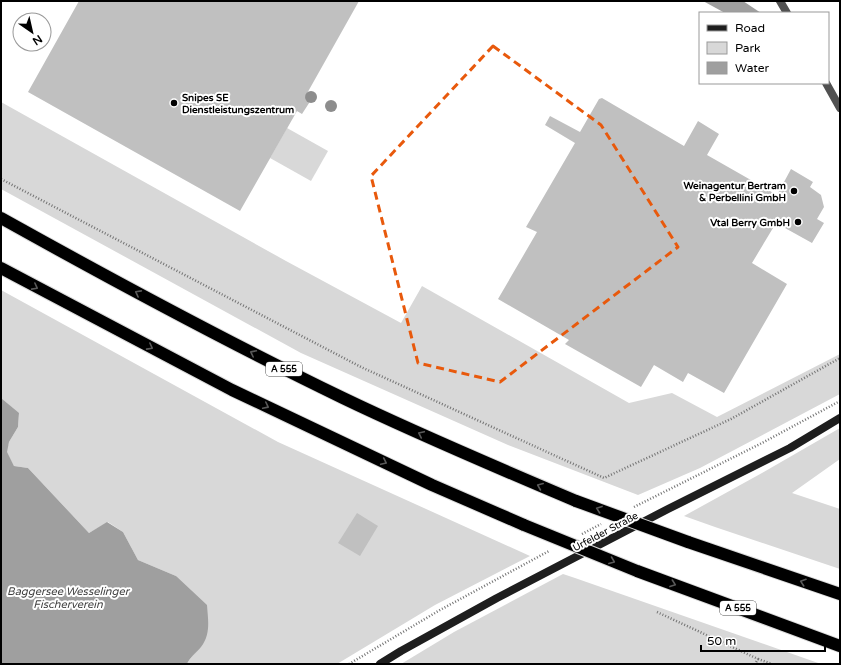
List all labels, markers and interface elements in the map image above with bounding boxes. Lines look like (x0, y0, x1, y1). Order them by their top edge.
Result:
north arrow (12, 12, 52, 52)
legend (699, 12, 829, 84)
text: Road (735, 21, 765, 35)
text: N (30, 32, 45, 48)
text: Park (735, 41, 761, 55)
text: Water (735, 61, 770, 75)
place label: Snipes SE Dienstleistungszentrum (182, 92, 294, 116)
marker: Snipes SE Dienstleistungszentrum (169, 98, 179, 108)
place label: Weinagentur Bertram & Perbellini GmbH (683, 180, 786, 204)
marker: Weinagentur Bertram & Perbellini GmbH (789, 186, 799, 196)
place label: Vtal Berry GmbH (710, 217, 790, 229)
marker: Vtal Berry GmbH (793, 217, 803, 227)
one-way arrow (31, 282, 38, 289)
one-way arrow (135, 290, 142, 298)
one-way arrow (146, 343, 153, 350)
one-way arrow (250, 351, 258, 358)
road number: A 555 (266, 362, 302, 376)
one-way arrow (262, 401, 269, 409)
one-way arrow (418, 431, 425, 439)
one-way arrow (379, 457, 387, 465)
one-way arrow (537, 483, 545, 491)
one-way arrow (595, 506, 602, 514)
street label: Urfelder Straße (571, 509, 640, 554)
one-way arrow (608, 556, 615, 564)
one-way arrow (800, 578, 807, 586)
one-way arrow (670, 580, 677, 588)
water label: Baggersee Wesselinger Fischerverein (7, 585, 131, 611)
road number: A 555 (720, 601, 756, 615)
scale bar (701, 627, 825, 653)
text: 50 m (707, 634, 736, 648)

